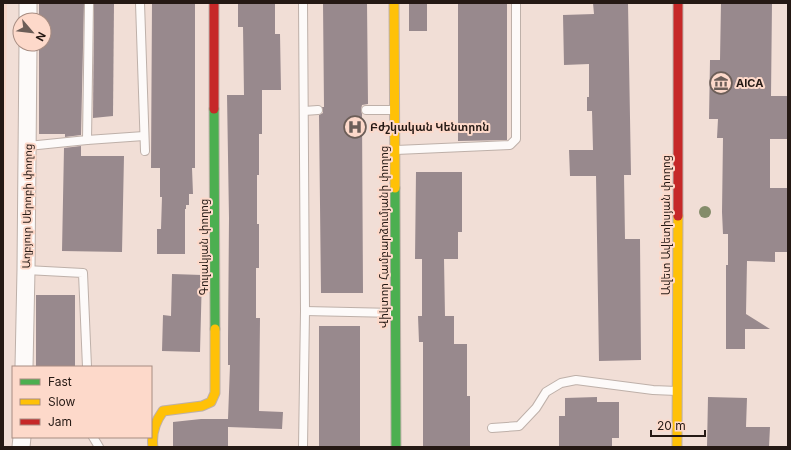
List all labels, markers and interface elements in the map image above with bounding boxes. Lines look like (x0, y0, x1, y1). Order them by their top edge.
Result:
north arrow (12, 12, 52, 52)
text: N (33, 30, 49, 44)
museum icon: AICA (708, 70, 734, 96)
place label: AICA (736, 76, 763, 90)
hospital icon: Բժշկական Կենտրոն (342, 114, 368, 140)
place label: Բժշկական Կենտրոն (370, 120, 489, 134)
street label: Աղբյուր Սերոբի փողոց (19, 144, 35, 268)
street label: Վիկտոր Համբարձումյանի փողոց (377, 146, 391, 328)
street label: Ավետ Ավետիսյան փողոց (659, 155, 673, 295)
street label: Գուլակյան փողոց (197, 199, 211, 295)
legend (12, 366, 152, 438)
text: Fast (48, 374, 72, 389)
text: Slow (48, 394, 76, 409)
scale bar (651, 412, 705, 438)
text: Jam (48, 414, 72, 429)
text: 20 m (657, 418, 686, 433)

